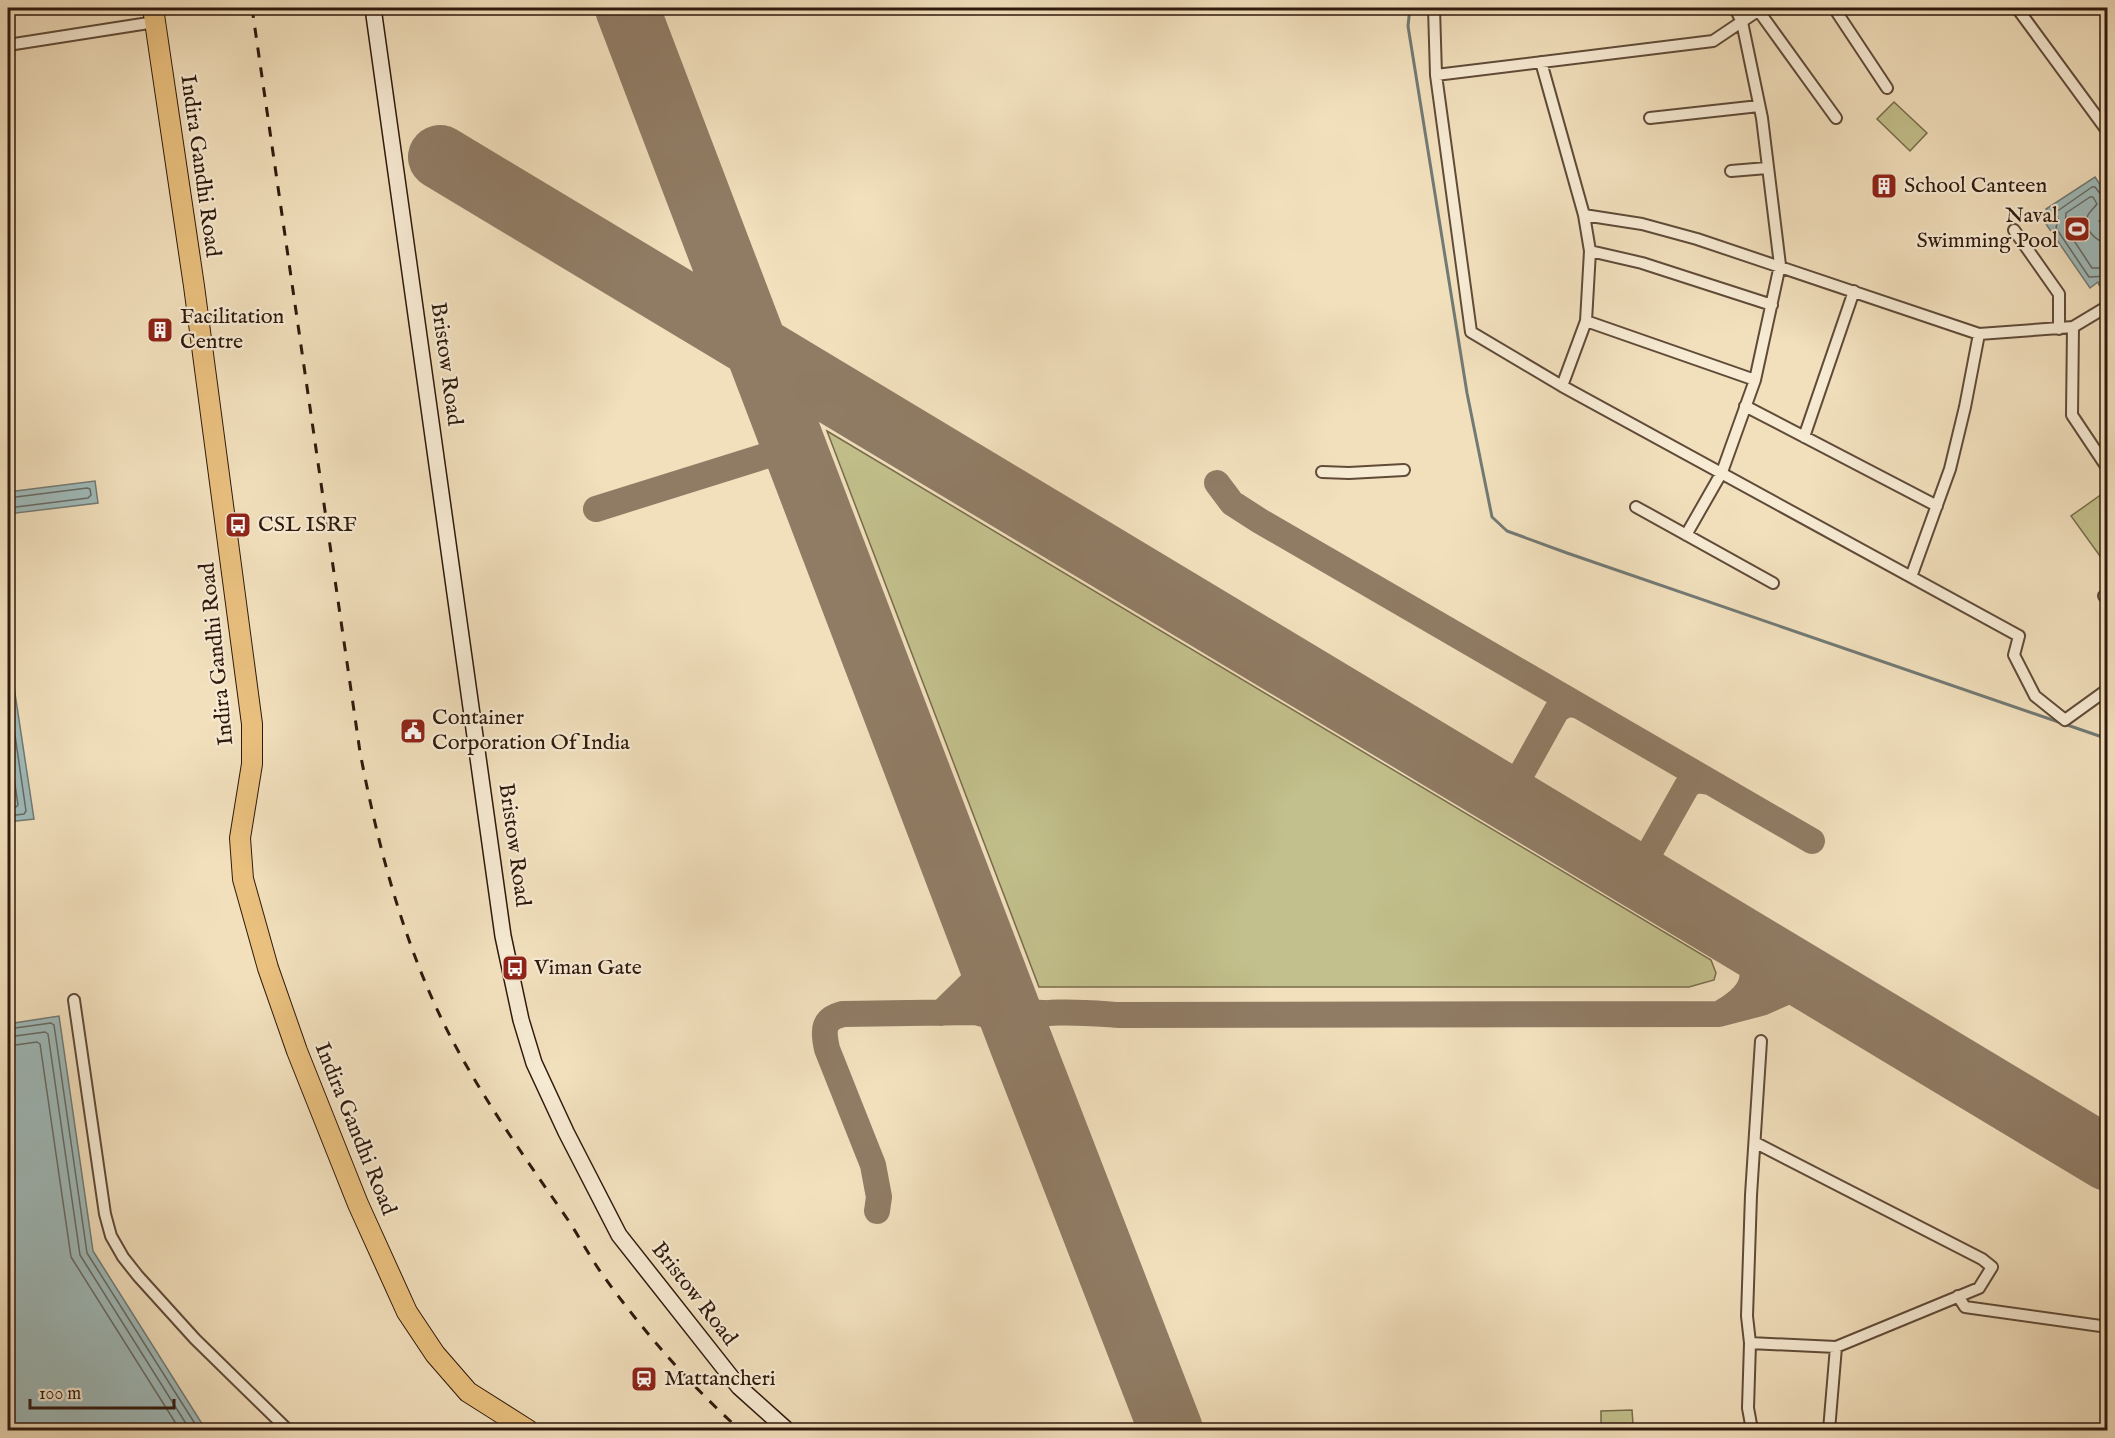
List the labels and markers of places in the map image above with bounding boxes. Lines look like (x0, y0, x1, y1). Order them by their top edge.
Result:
building icon: School Canteen (1869, 171, 1899, 201)
place label: School Canteen (1904, 172, 2047, 200)
place label: Naval Swimming Pool (1916, 202, 2058, 255)
sports icon: Naval Swimming Pool (2062, 214, 2092, 244)
place label: Facilitation Centre (180, 303, 284, 356)
building icon: Facilitation Centre (145, 315, 175, 345)
bus stop icon: CSL ISRF (223, 510, 253, 540)
place label: CSL ISRF (258, 511, 357, 539)
place label: Container Corporation Of India (432, 704, 630, 757)
public building icon: Container Corporation Of India (398, 716, 428, 746)
bus stop icon: Viman Gate (500, 953, 530, 983)
place label: Viman Gate (533, 954, 642, 982)
station icon: Mattancheri (629, 1364, 659, 1394)
place label: Mattancheri (664, 1365, 776, 1393)

